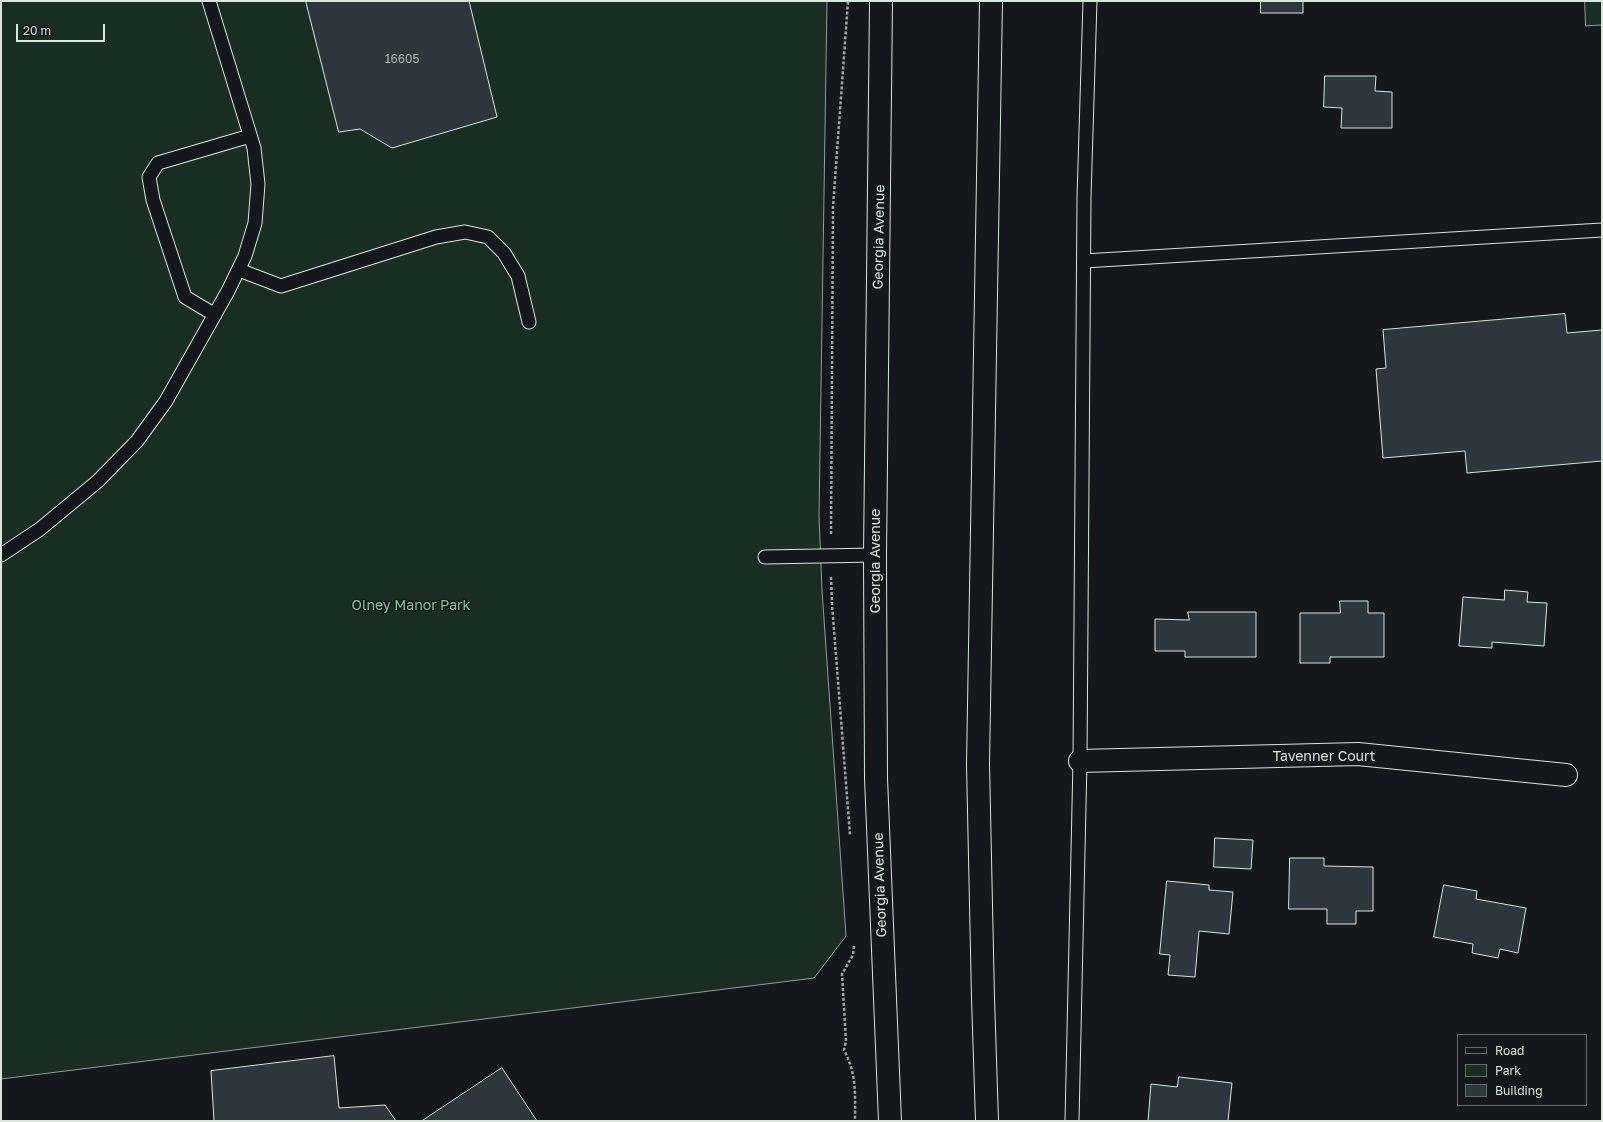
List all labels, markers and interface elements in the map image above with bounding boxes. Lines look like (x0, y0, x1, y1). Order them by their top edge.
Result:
scale bar (18, 16, 107, 42)
text: 20 m (23, 23, 51, 38)
house number: 16605 (385, 52, 419, 66)
street label: Georgia Avenue (870, 184, 888, 290)
street label: Georgia Avenue (868, 509, 884, 613)
park label: Olney Manor Park (352, 598, 470, 614)
street label: Tavenner Court (1273, 749, 1375, 765)
street label: Georgia Avenue (870, 832, 890, 938)
legend (1457, 1034, 1587, 1106)
text: Road (1495, 1043, 1524, 1058)
text: Park (1495, 1063, 1521, 1078)
text: Building (1495, 1083, 1543, 1098)

